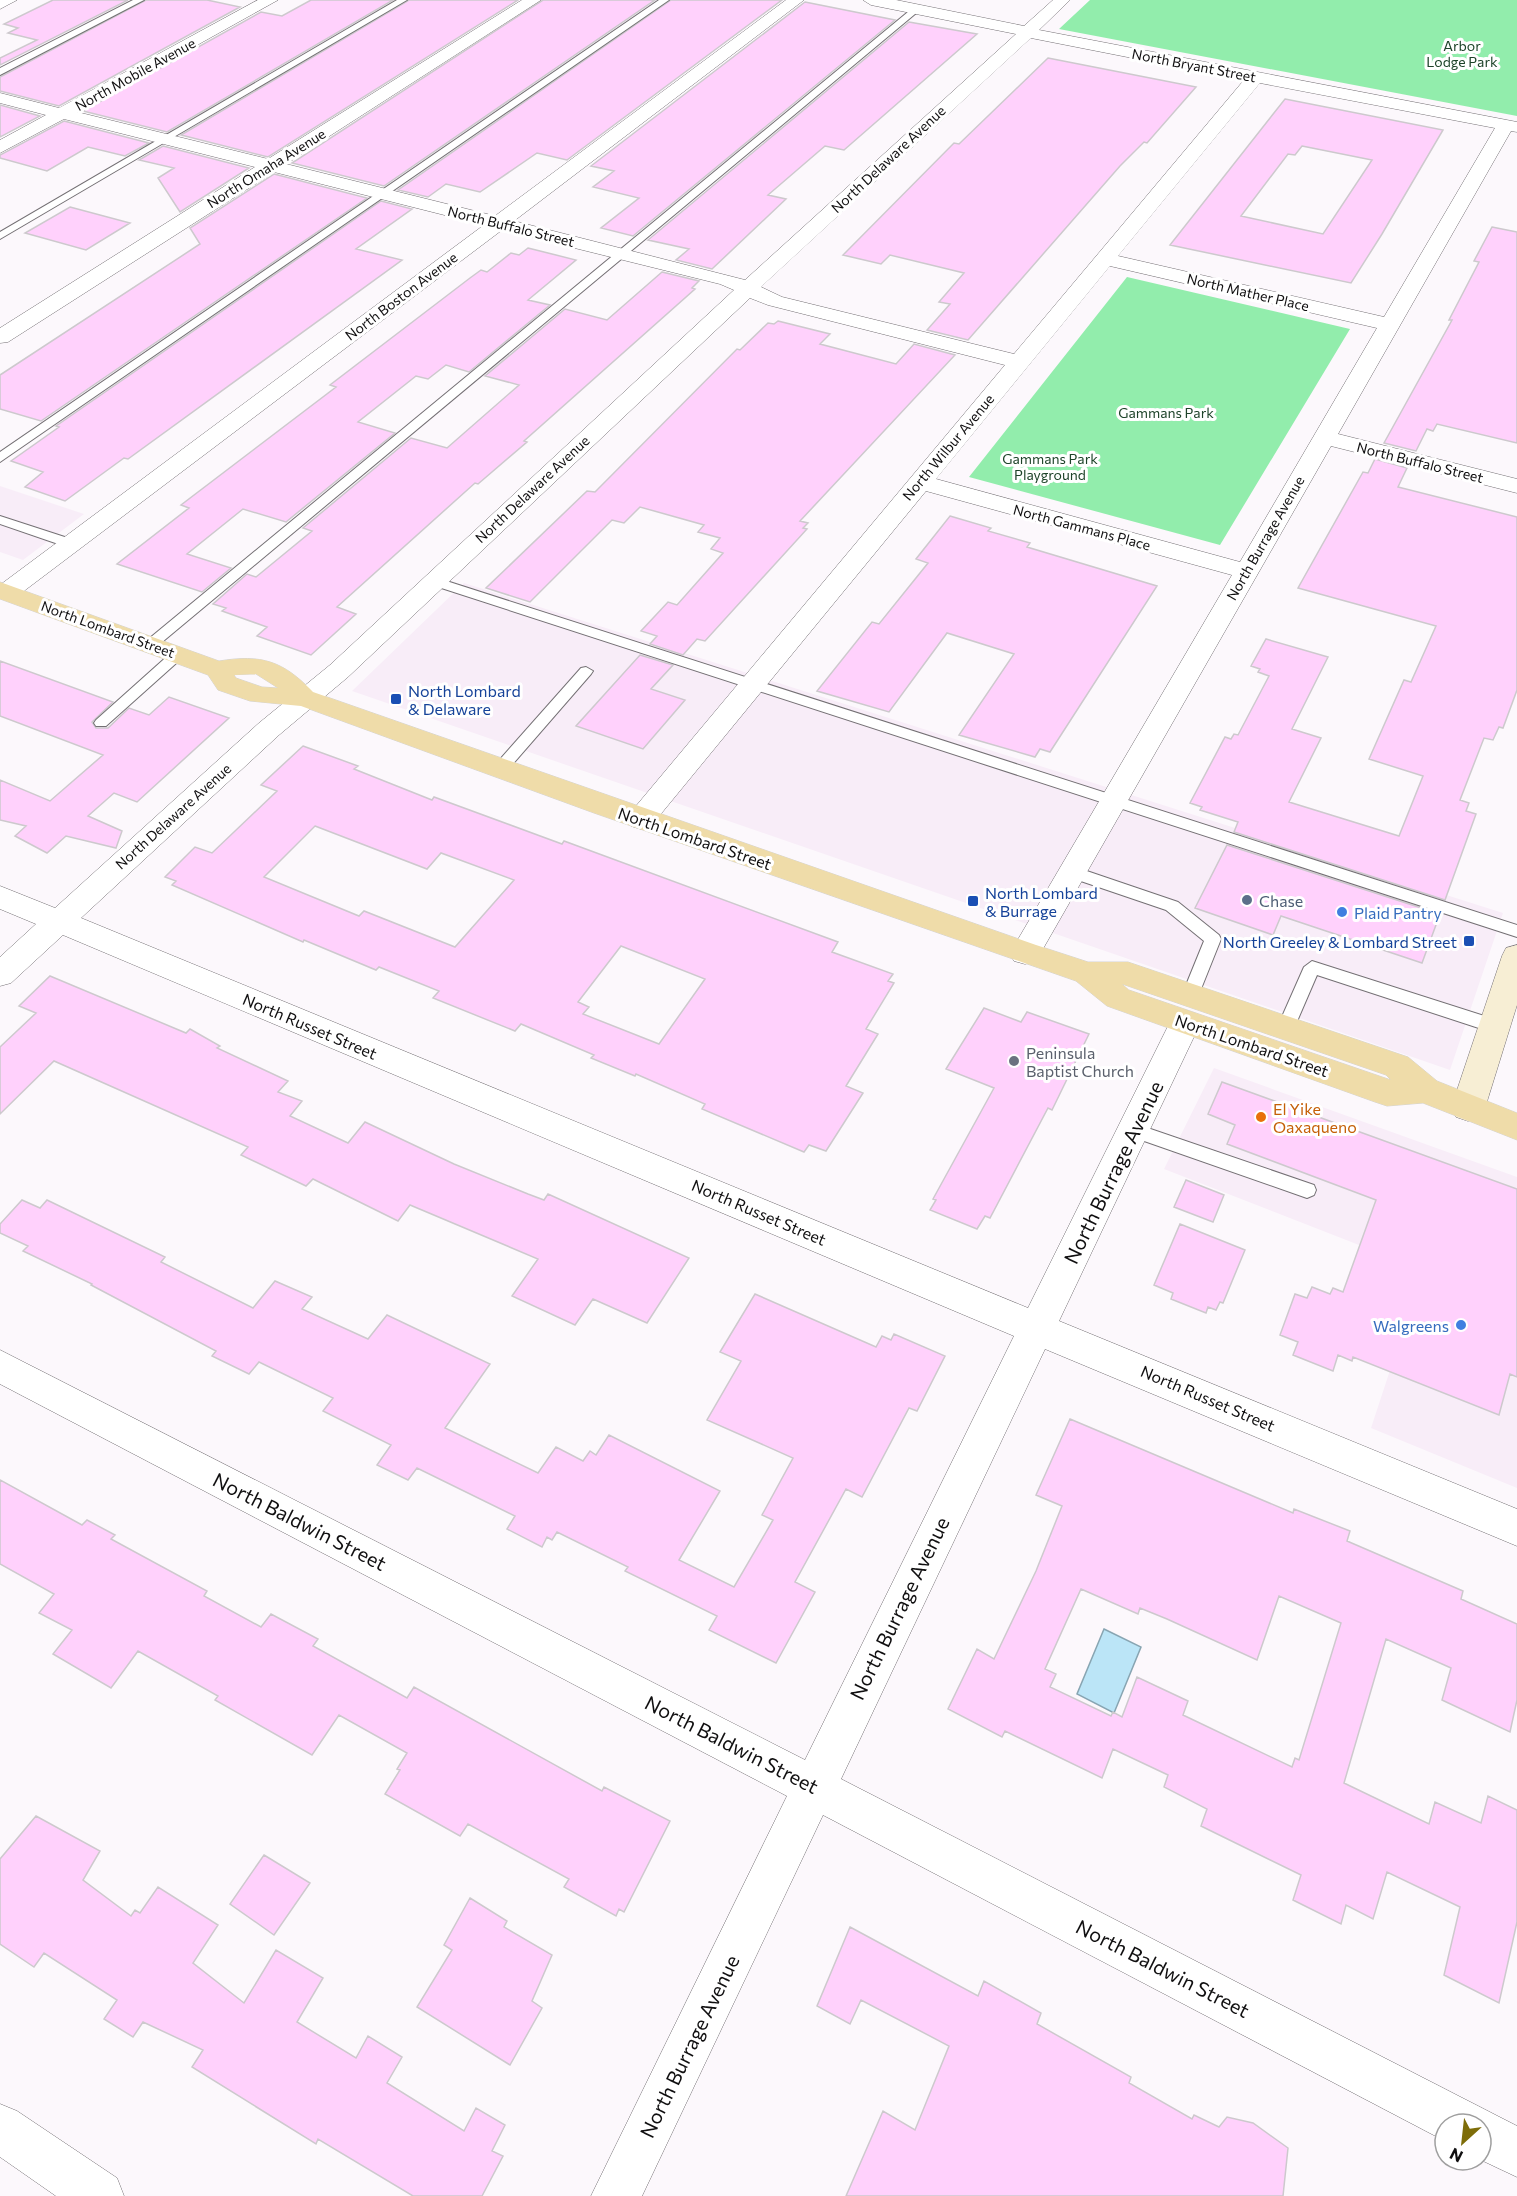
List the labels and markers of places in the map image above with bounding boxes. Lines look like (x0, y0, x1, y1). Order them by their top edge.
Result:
place label: North Lombard & Delaware (408, 681, 521, 718)
marker: North Lombard & Delaware (389, 692, 403, 706)
place label: North Lombard & Burrage (985, 883, 1098, 920)
place label: Chase (1259, 891, 1303, 910)
marker: Chase (1240, 893, 1254, 907)
marker: North Lombard & Burrage (966, 894, 980, 908)
place label: Plaid Pantry (1354, 903, 1442, 922)
marker: Plaid Pantry (1335, 905, 1349, 919)
place label: North Greeley & Lombard Street (1223, 932, 1457, 951)
marker: North Greeley & Lombard Street (1462, 934, 1476, 948)
place label: Peninsula Baptist Church (1026, 1043, 1134, 1080)
marker: Peninsula Baptist Church (1007, 1054, 1021, 1068)
place label: El Yike Oaxaqueno (1273, 1099, 1357, 1136)
marker: El Yike Oaxaqueno (1254, 1110, 1268, 1124)
place label: Walgreens (1373, 1316, 1449, 1335)
marker: Walgreens (1454, 1318, 1468, 1332)

